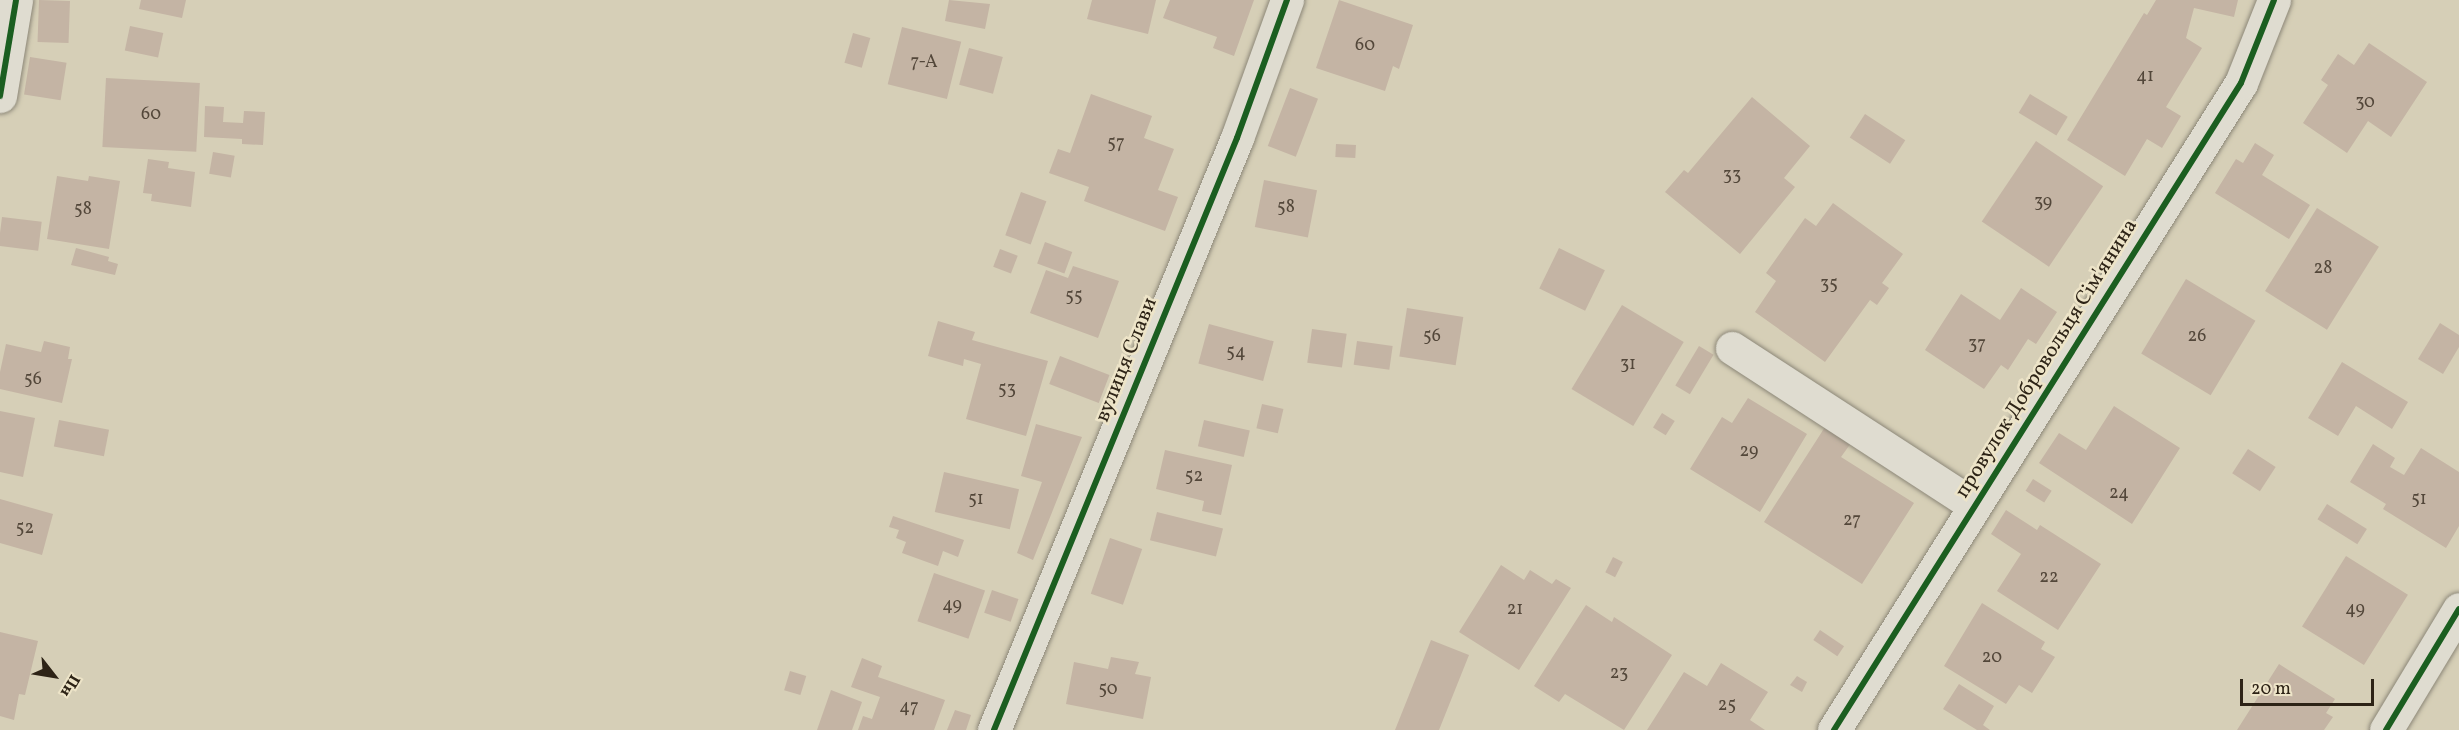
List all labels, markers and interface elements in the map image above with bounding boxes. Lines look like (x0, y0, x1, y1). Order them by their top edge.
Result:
house number: 60 (1355, 35, 1375, 57)
house number: 7-А (910, 52, 938, 74)
house number: 41 (2136, 66, 2154, 88)
house number: 30 (2355, 92, 2375, 114)
house number: 60 (141, 104, 161, 126)
house number: 57 (1107, 133, 1125, 155)
house number: 33 (1723, 165, 1741, 187)
house number: 39 (2034, 192, 2052, 214)
house number: 58 (1277, 197, 1295, 219)
house number: 58 (74, 199, 92, 221)
street label: провулок Добровольця Сім'янина (1950, 215, 2144, 503)
house number: 28 (2314, 258, 2332, 280)
house number: 35 (1820, 274, 1838, 296)
house number: 55 (1065, 286, 1083, 308)
street label: вулиця Слави (1091, 294, 1163, 426)
house number: 56 (1423, 326, 1441, 348)
house number: 26 (2188, 326, 2206, 348)
house number: 37 (1968, 334, 1986, 356)
house number: 54 (1226, 342, 1246, 364)
house number: 31 (1620, 354, 1636, 376)
house number: 56 (24, 369, 42, 391)
house number: 53 (998, 379, 1016, 401)
house number: 29 (1740, 441, 1758, 463)
house number: 52 (1185, 466, 1203, 488)
house number: 24 (2109, 483, 2129, 505)
house number: 51 (968, 489, 984, 511)
house number: 51 (2411, 489, 2427, 511)
house number: 27 (1843, 510, 1861, 532)
house number: 52 (16, 518, 34, 540)
house number: 22 (2039, 567, 2059, 589)
house number: 49 (942, 595, 962, 617)
house number: 21 (1507, 599, 1523, 621)
house number: 49 (2345, 599, 2365, 621)
north arrow (24, 646, 84, 706)
house number: 20 (1982, 647, 2002, 669)
house number: 23 (1610, 663, 1628, 685)
scale bar (2243, 667, 2376, 705)
text: Пн (54, 670, 85, 701)
text: 20 m (2251, 677, 2291, 702)
house number: 50 (1098, 679, 1118, 701)
house number: 25 (1718, 695, 1736, 717)
house number: 47 (899, 697, 919, 719)

